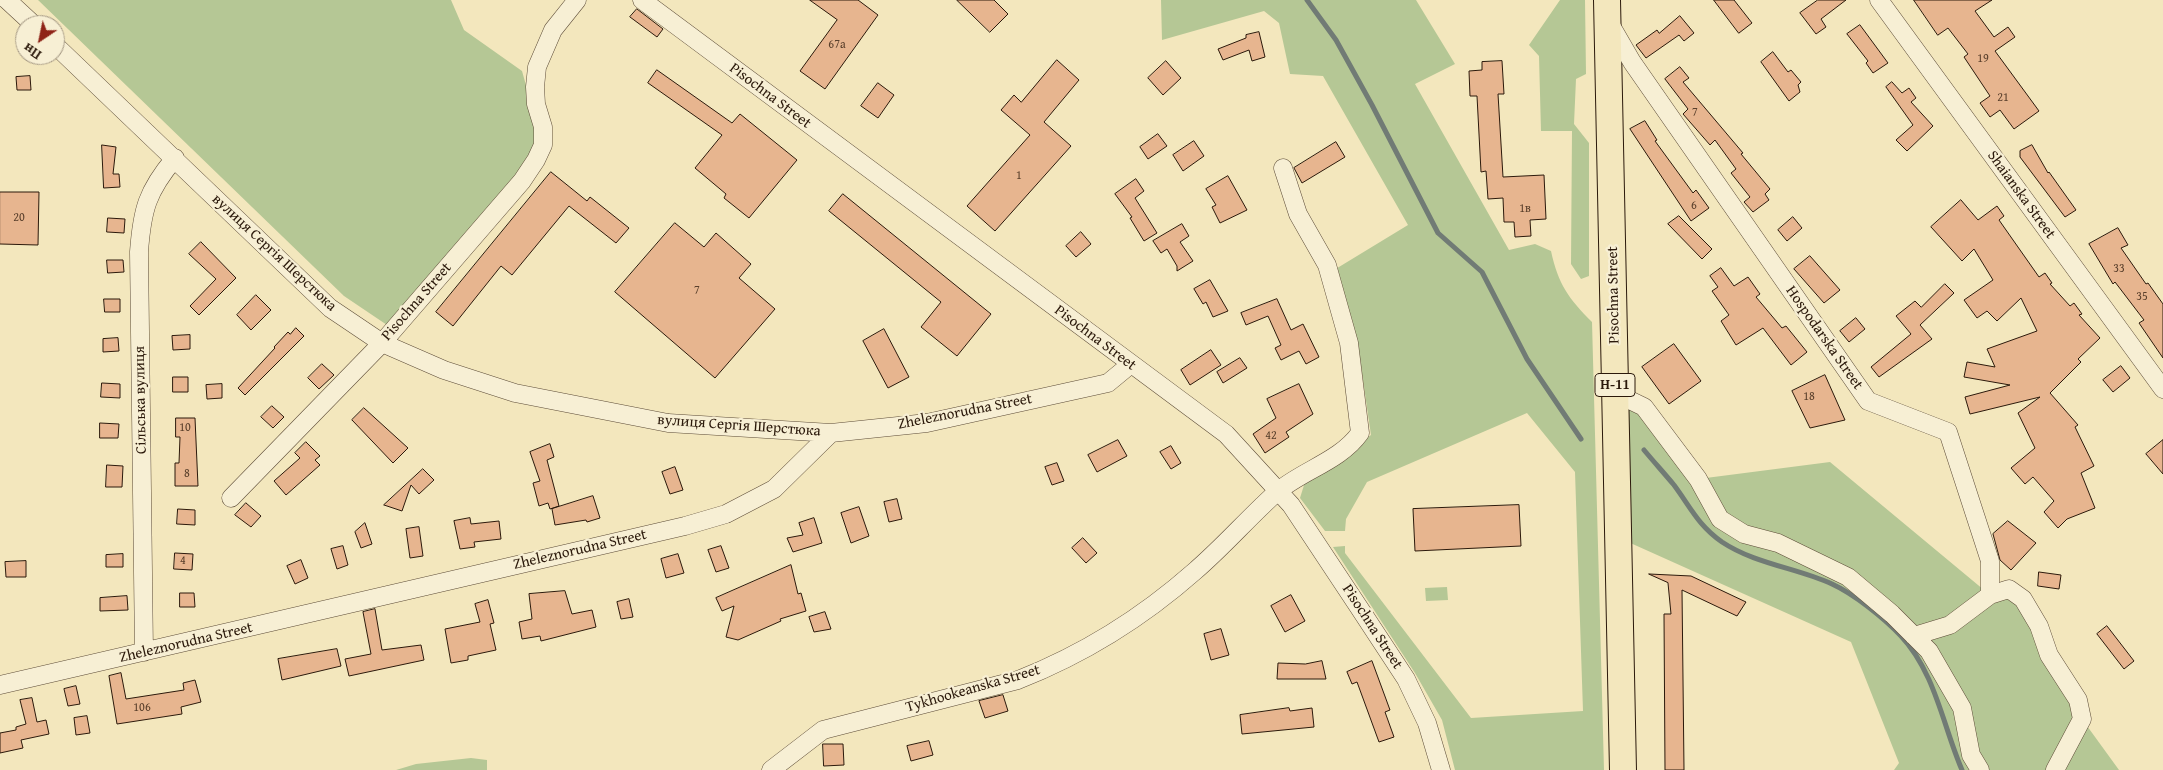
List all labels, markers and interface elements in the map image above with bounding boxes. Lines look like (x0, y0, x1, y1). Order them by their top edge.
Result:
north arrow (15, 15, 65, 65)
text: Пн (19, 38, 45, 65)
house number: 67а (828, 38, 846, 52)
house number: 19 (1977, 52, 1989, 66)
street label: Pisochna Street (726, 59, 814, 133)
house number: 21 (1997, 91, 2009, 105)
house number: 7 (1692, 106, 1698, 120)
street label: Shaianska Street (1983, 147, 2059, 243)
house number: 1 (1016, 169, 1022, 183)
street label: вулиця Сергія Шерстюка (208, 191, 340, 315)
house number: 6 (1691, 199, 1697, 213)
house number: 1в (1519, 202, 1531, 216)
house number: 20 (13, 211, 25, 225)
street label: Pisochna Street (1604, 246, 1624, 344)
street label: Pisochna Street (378, 259, 456, 345)
house number: 33 (2113, 262, 2125, 276)
street label: Hospodarska Street (1781, 283, 1867, 393)
house number: 7 (694, 284, 700, 298)
house number: 35 (2136, 290, 2148, 304)
street label: Pisochna Street (1051, 301, 1139, 375)
street label: Сільська вулиця (131, 346, 151, 454)
road number: Н-11 (1595, 374, 1635, 396)
street label: Zheleznorudna Street (896, 390, 1034, 434)
house number: 18 (1803, 390, 1815, 404)
street label: вулиця Сергія Шерстюка (657, 411, 821, 441)
house number: 10 (179, 421, 191, 435)
house number: 42 (1265, 429, 1277, 443)
house number: 8 (184, 467, 190, 481)
street label: Zheleznorudna Street (512, 526, 648, 574)
house number: 4 (180, 554, 186, 568)
street label: Pisochna Street (1338, 581, 1406, 673)
street label: Zheleznorudna Street (118, 619, 254, 667)
street label: Tykhookeanska Street (904, 661, 1042, 717)
house number: 106 (133, 701, 151, 715)

